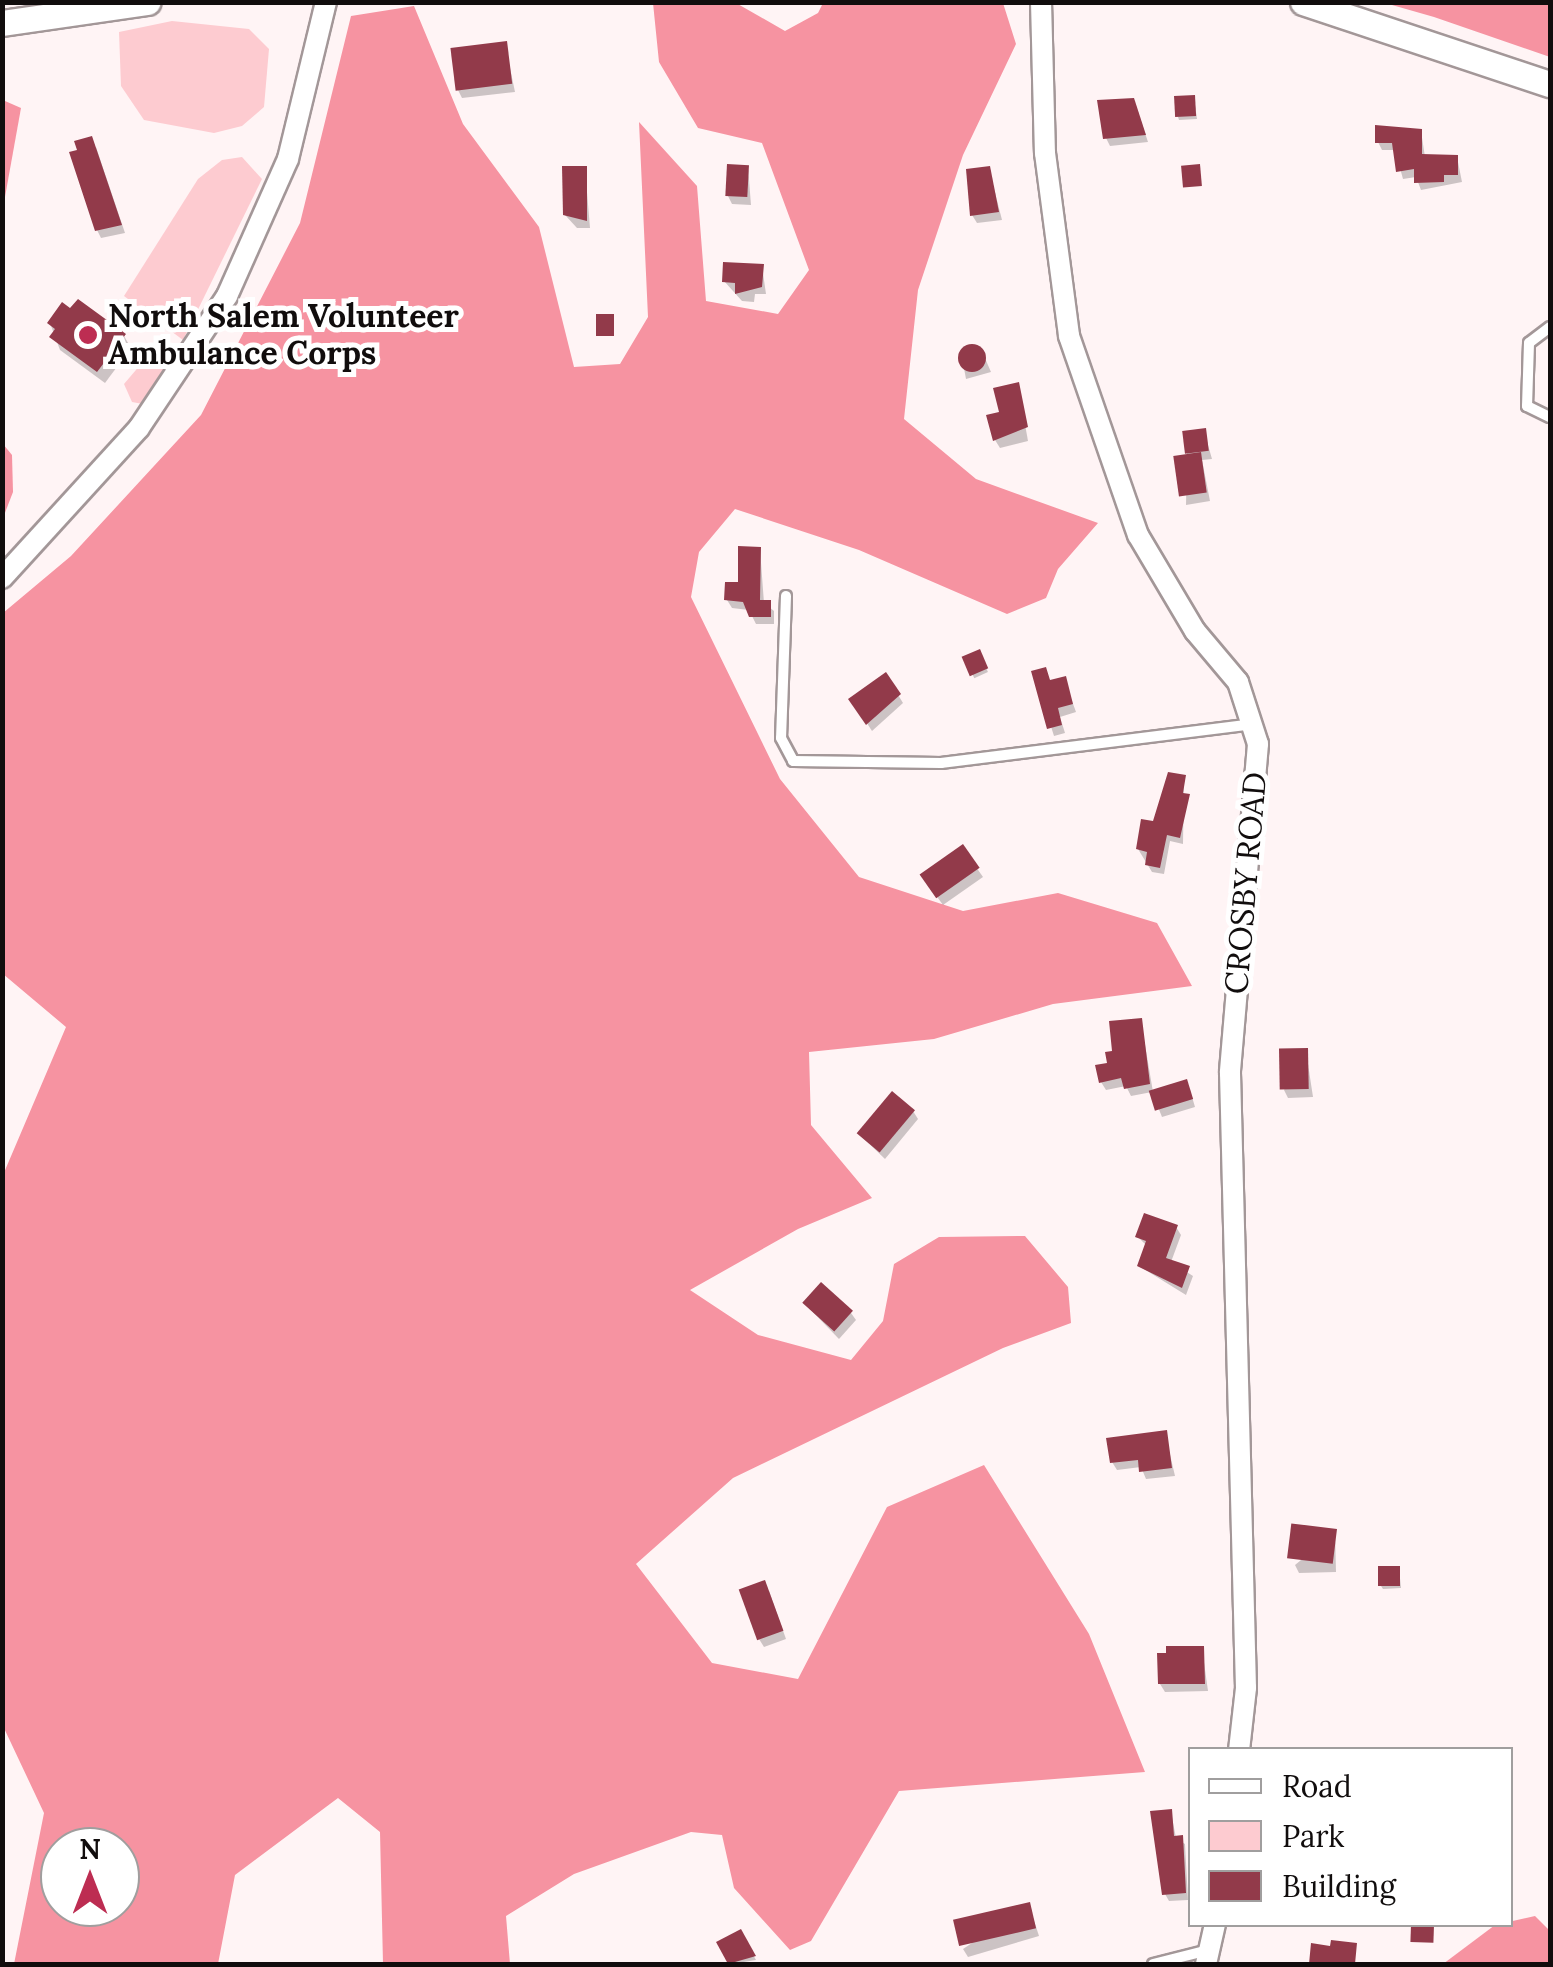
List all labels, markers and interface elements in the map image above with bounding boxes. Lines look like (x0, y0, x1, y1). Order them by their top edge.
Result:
place label: North Salem Volunteer Ambulance Corps (108, 298, 459, 373)
marker: North Salem Volunteer Ambulance Corps (77, 324, 99, 346)
street label: CROSBY ROAD (1217, 770, 1275, 996)
legend (1188, 1747, 1513, 1927)
text: Road (1282, 1767, 1352, 1805)
text: Park (1282, 1817, 1344, 1855)
north arrow (40, 1827, 140, 1927)
text: N (79, 1831, 101, 1867)
text: Building (1282, 1867, 1396, 1905)

